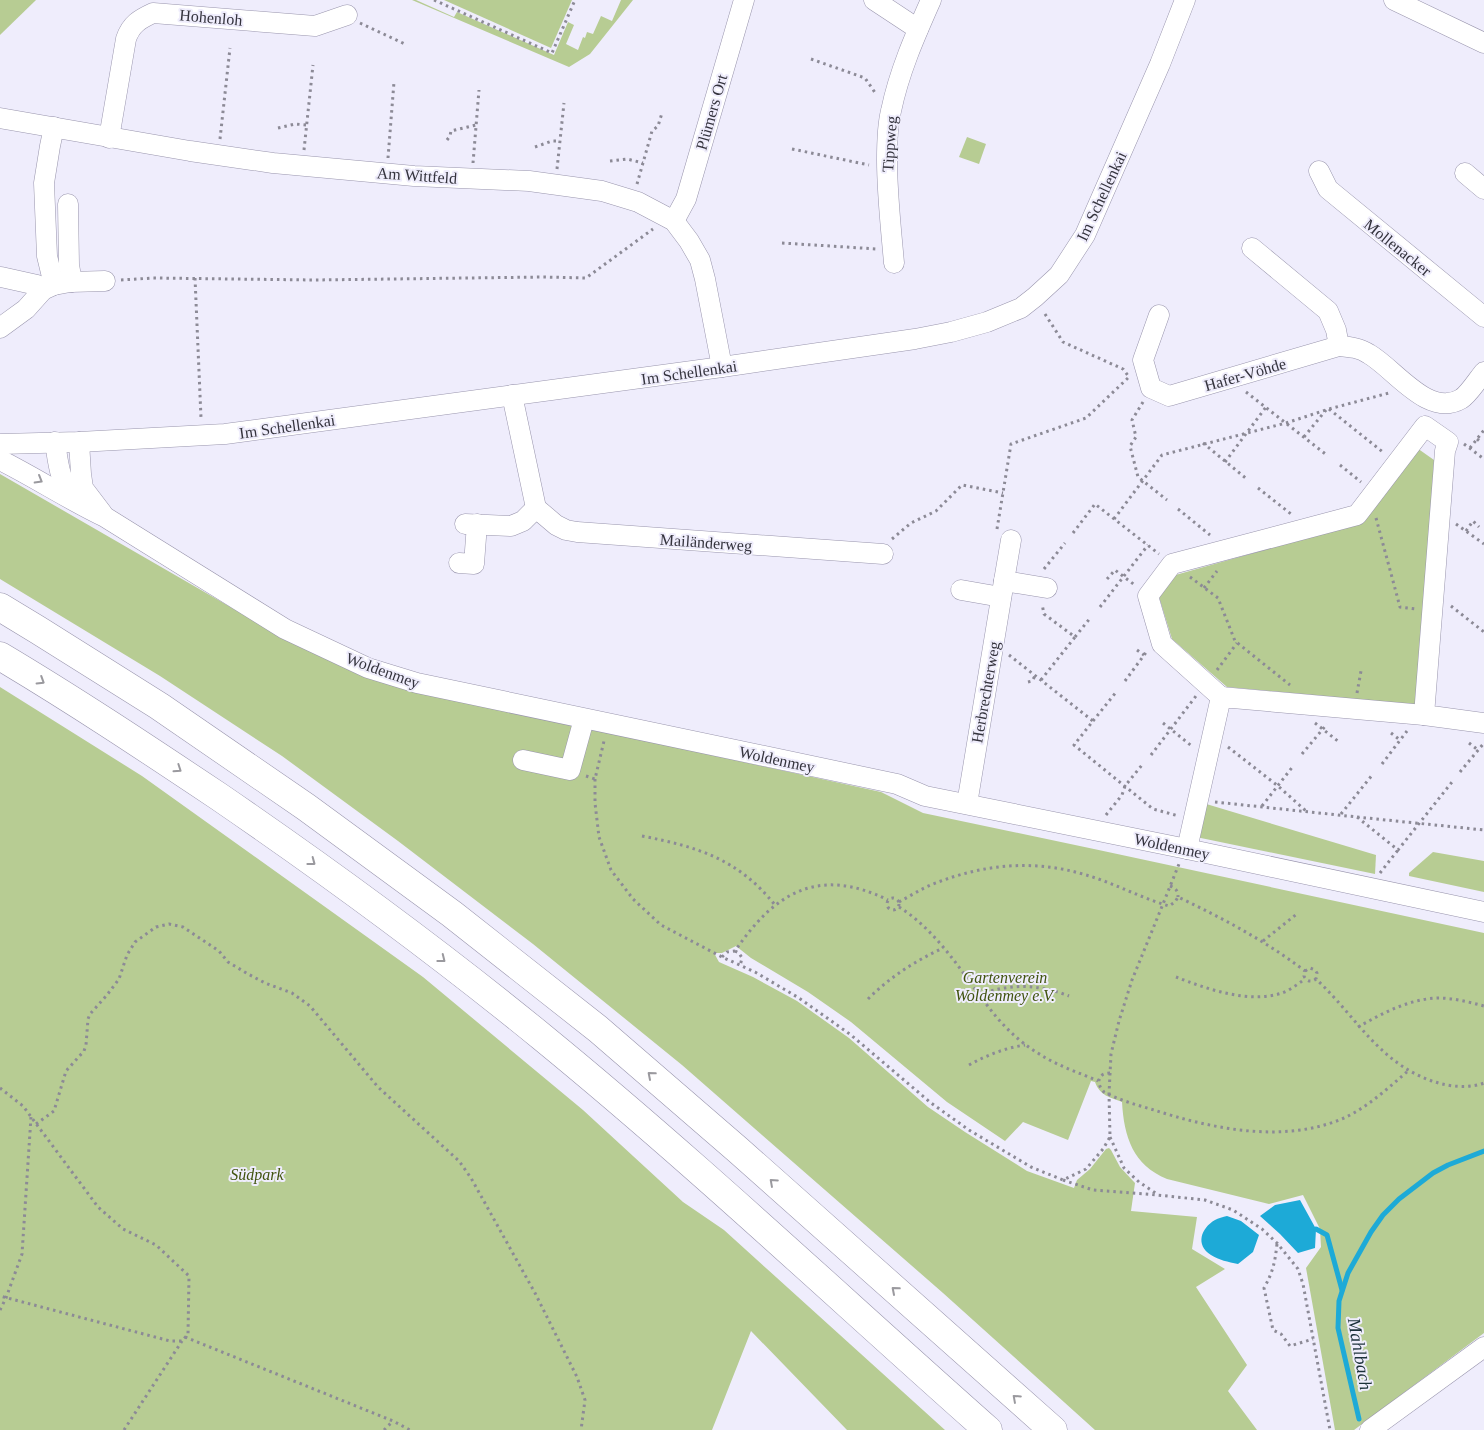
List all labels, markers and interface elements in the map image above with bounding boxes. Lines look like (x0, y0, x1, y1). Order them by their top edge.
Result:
street label: Hohenloh (179, 6, 243, 29)
street label: Plümers Ort (693, 72, 731, 152)
street label: Tippweg (879, 115, 901, 173)
street label: Im Schellenkai (1073, 148, 1130, 243)
street label: Am Wittfeld (376, 164, 458, 187)
street label: Mollenacker (1361, 215, 1435, 280)
street label: Hafer-Vöhde (1202, 355, 1288, 394)
street label: Im Schellenkai (640, 357, 739, 388)
street label: Im Schellenkai (238, 411, 337, 442)
one-way arrow (33, 474, 42, 484)
street label: Mailänderweg (659, 531, 753, 555)
street label: Herbrechterweg (968, 640, 1004, 744)
street label: Woldenmey (343, 649, 422, 693)
one-way arrow (36, 675, 45, 684)
street label: Woldenmey (737, 743, 816, 777)
one-way arrow (172, 763, 182, 772)
street label: Woldenmey (1132, 830, 1211, 864)
one-way arrow (306, 856, 315, 864)
one-way arrow (436, 953, 445, 961)
park label: Gartenverein Woldenmey e.V. (955, 969, 1055, 1005)
one-way arrow (648, 1072, 657, 1081)
park label: Südpark (230, 1166, 285, 1184)
one-way arrow (770, 1179, 779, 1188)
one-way arrow (891, 1287, 900, 1296)
water label: Mahlbach (1344, 1315, 1376, 1392)
one-way arrow (1013, 1394, 1022, 1403)

